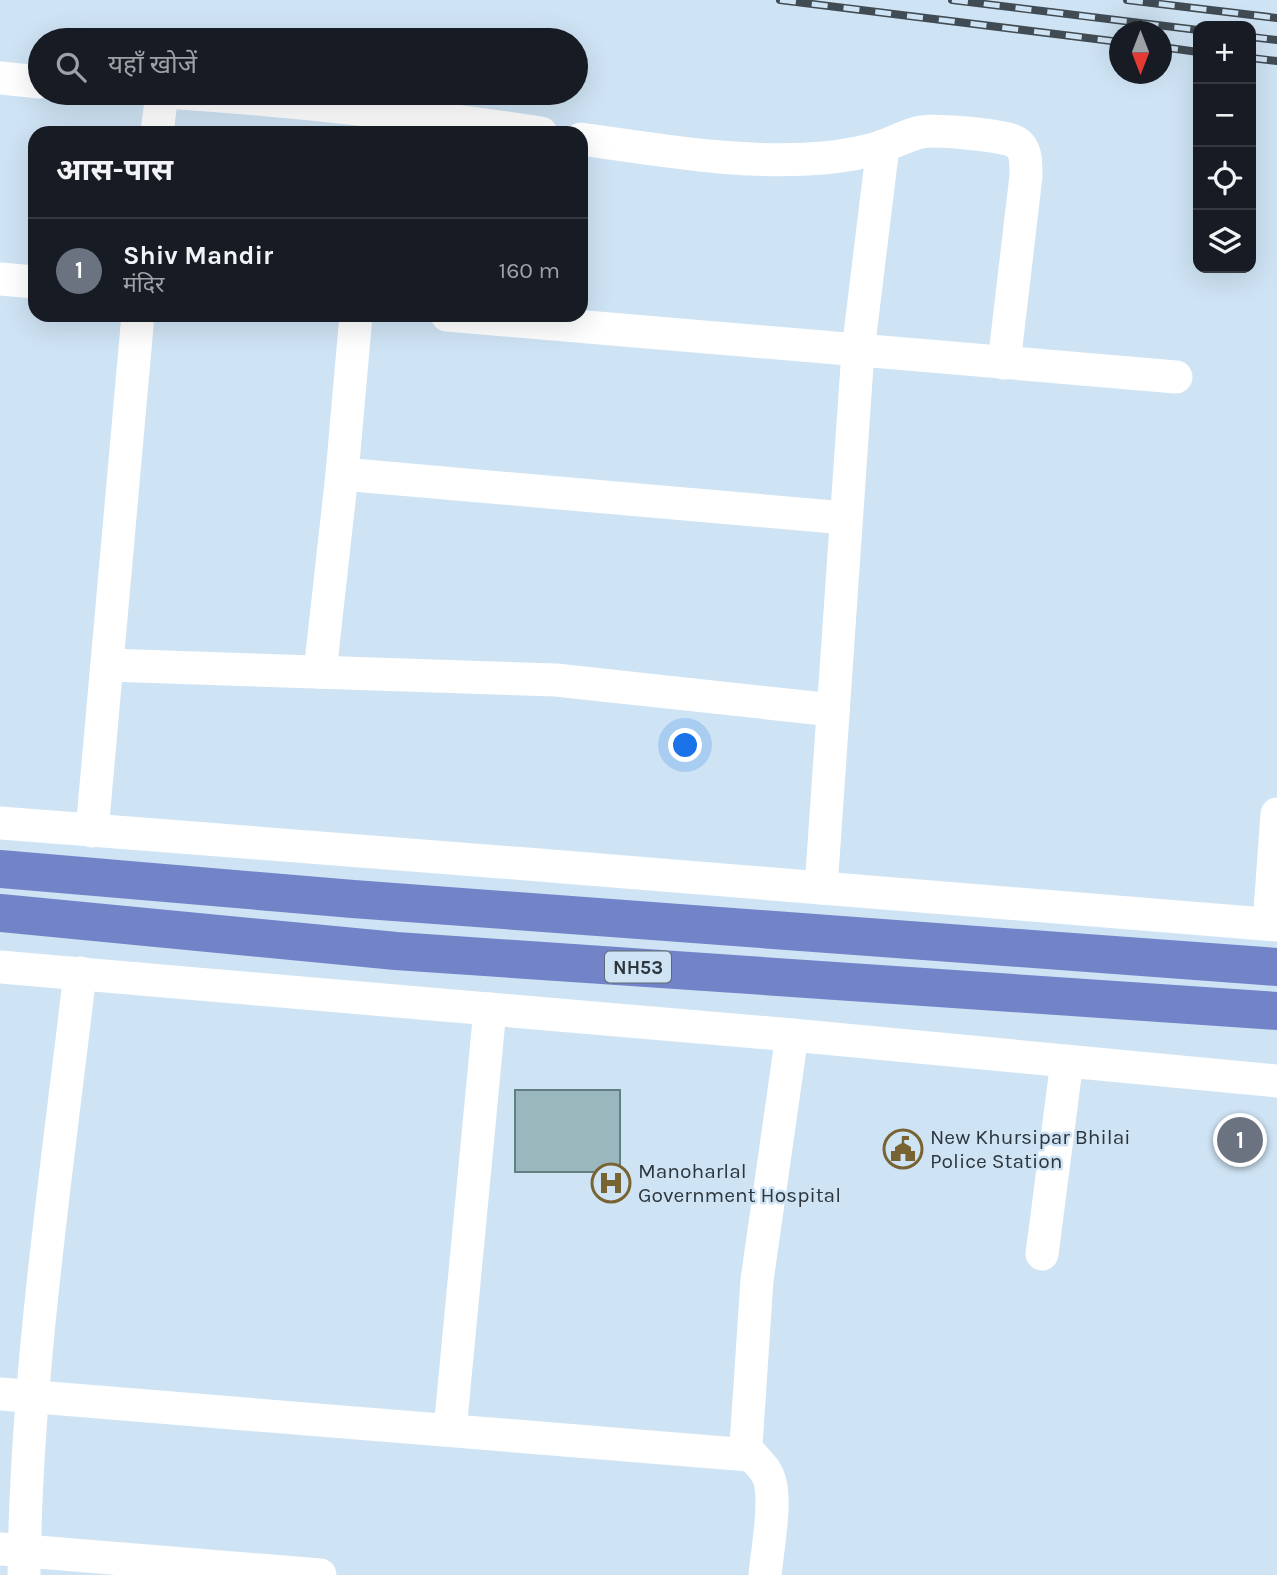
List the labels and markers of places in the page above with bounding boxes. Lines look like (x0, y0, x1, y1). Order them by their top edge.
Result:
pin: 1 (1217, 1114, 1263, 1166)
place label: New Khursipar Bhilai Police Station (930, 1125, 1130, 1173)
public building icon: New Khursipar Bhilai Police Station (882, 1128, 924, 1170)
place label: Manoharlal Government Hospital (638, 1159, 841, 1207)
hospital icon: Manoharlal Government Hospital (590, 1162, 632, 1204)

